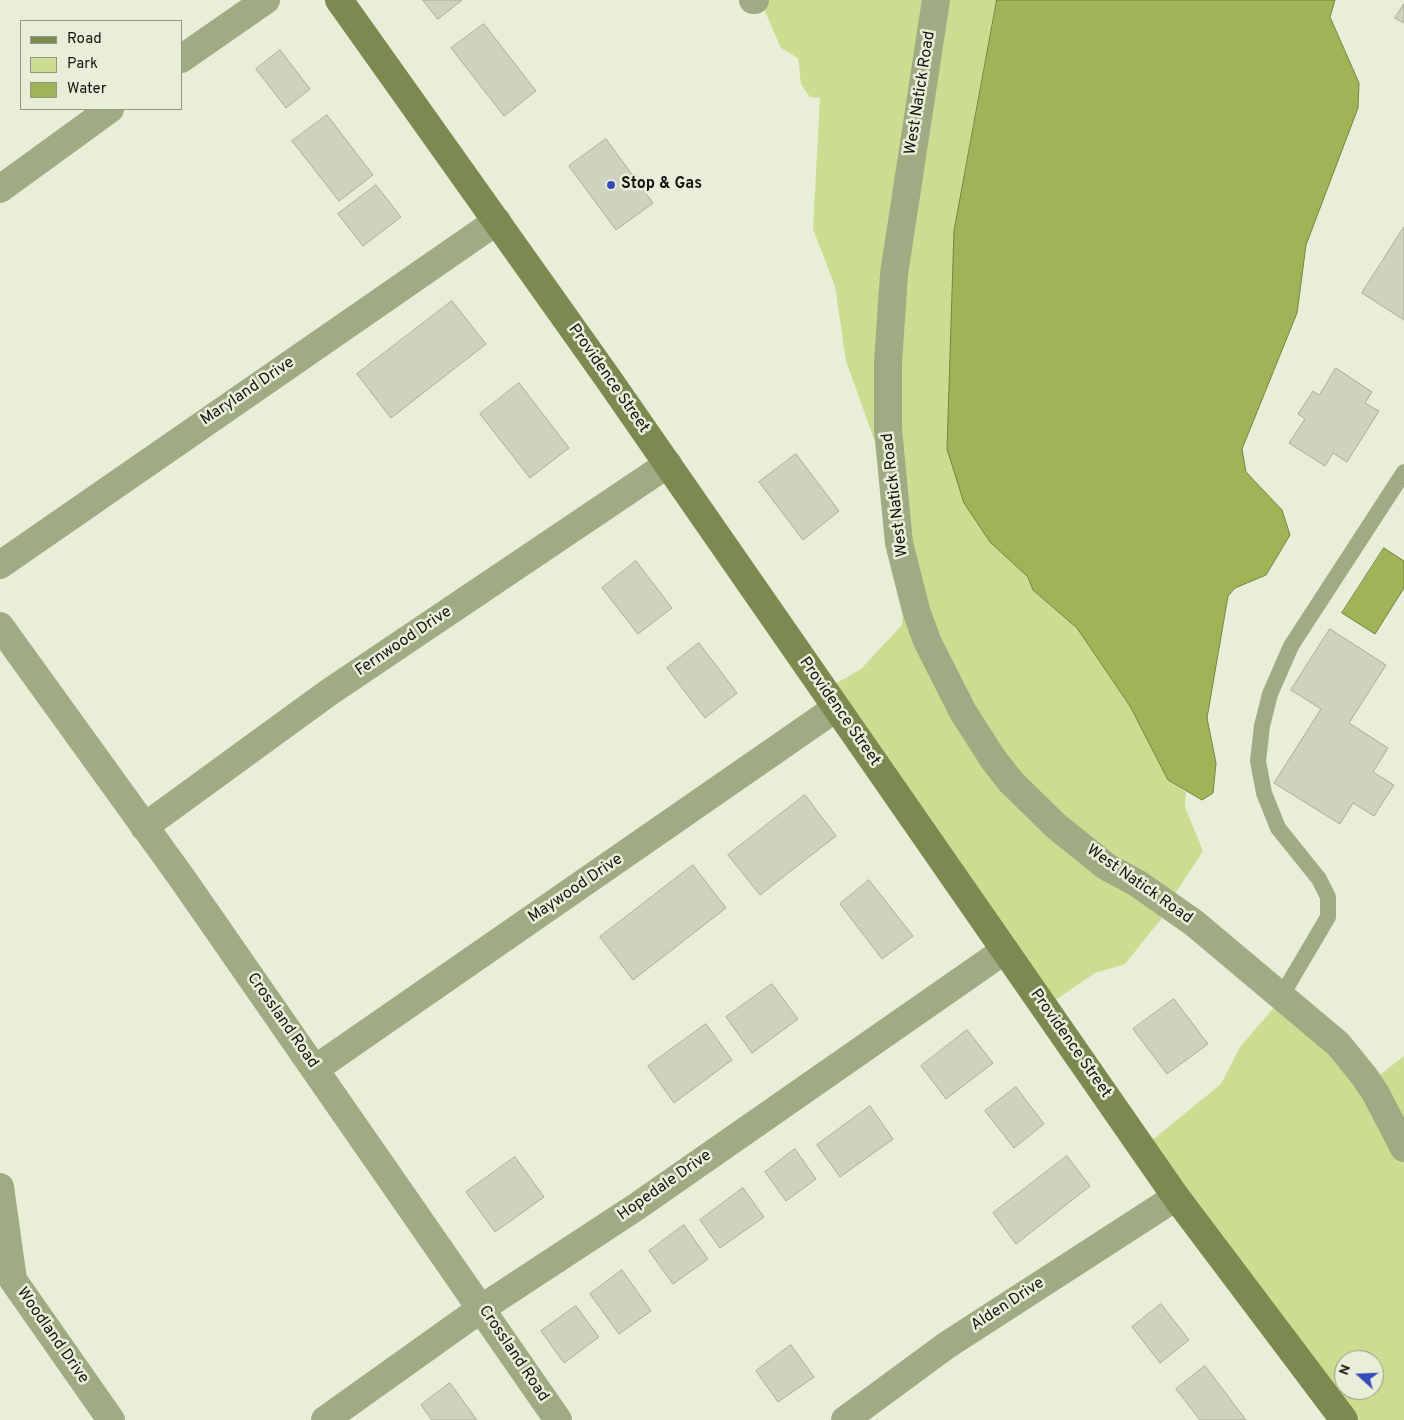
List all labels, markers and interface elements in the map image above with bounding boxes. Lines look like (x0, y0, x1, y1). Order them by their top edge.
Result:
legend (20, 20, 182, 110)
text: Road (67, 30, 102, 49)
street label: West Natick Road (902, 30, 940, 156)
text: Park (67, 55, 98, 74)
text: Water (67, 80, 106, 99)
place label: Stop & Gas (621, 175, 702, 195)
marker: Stop & Gas (605, 179, 617, 191)
street label: Providence Street (563, 321, 653, 437)
street label: Maryland Drive (198, 354, 298, 430)
street label: West Natick Road (879, 432, 913, 558)
street label: Fernwood Drive (352, 603, 456, 681)
street label: Providence Street (794, 654, 884, 770)
street label: West Natick Road (1082, 841, 1196, 929)
street label: Maywood Drive (525, 850, 627, 928)
street label: Crossland Road (242, 970, 322, 1072)
street label: Providence Street (1025, 986, 1115, 1102)
street label: Hopedale Drive (614, 1147, 716, 1225)
street label: Alden Drive (968, 1274, 1048, 1336)
street label: Woodland Drive (12, 1284, 92, 1388)
street label: Crossland Road (474, 1302, 552, 1406)
north arrow (1334, 1350, 1384, 1400)
text: N (1336, 1362, 1355, 1378)

